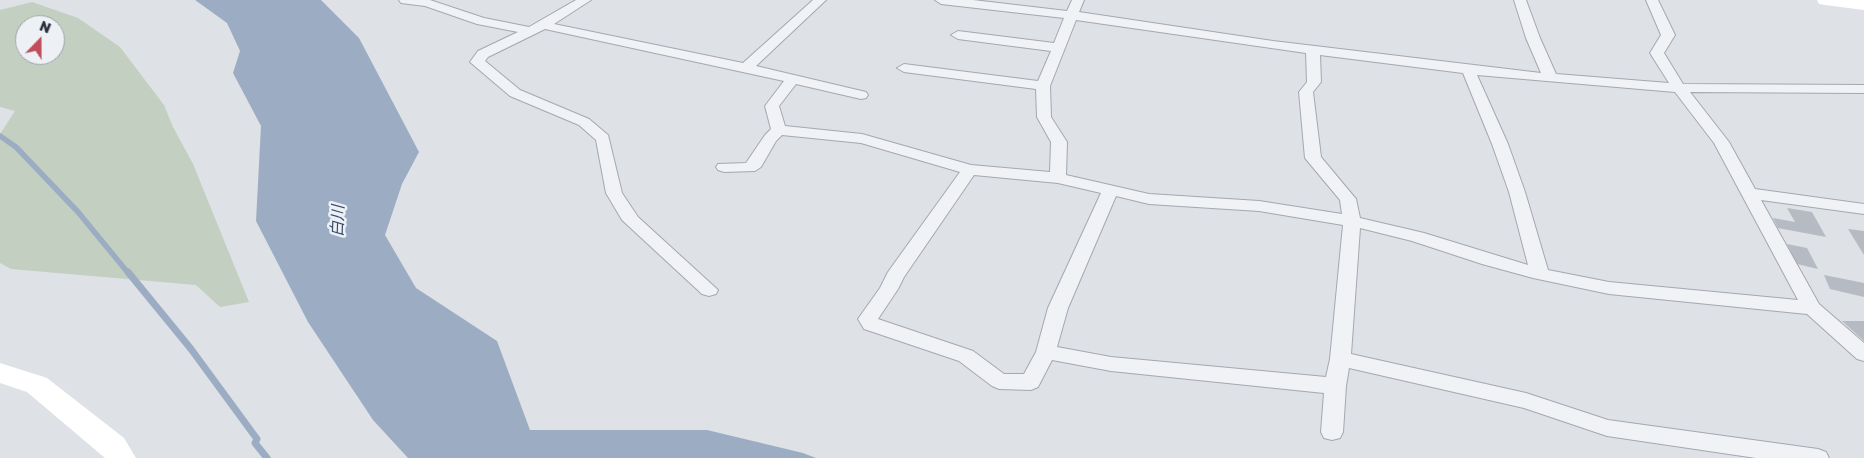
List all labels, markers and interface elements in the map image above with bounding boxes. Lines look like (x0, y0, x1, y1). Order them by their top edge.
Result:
north arrow (15, 15, 65, 65)
text: N (37, 17, 54, 36)
water label: 白川 (328, 205, 348, 237)

